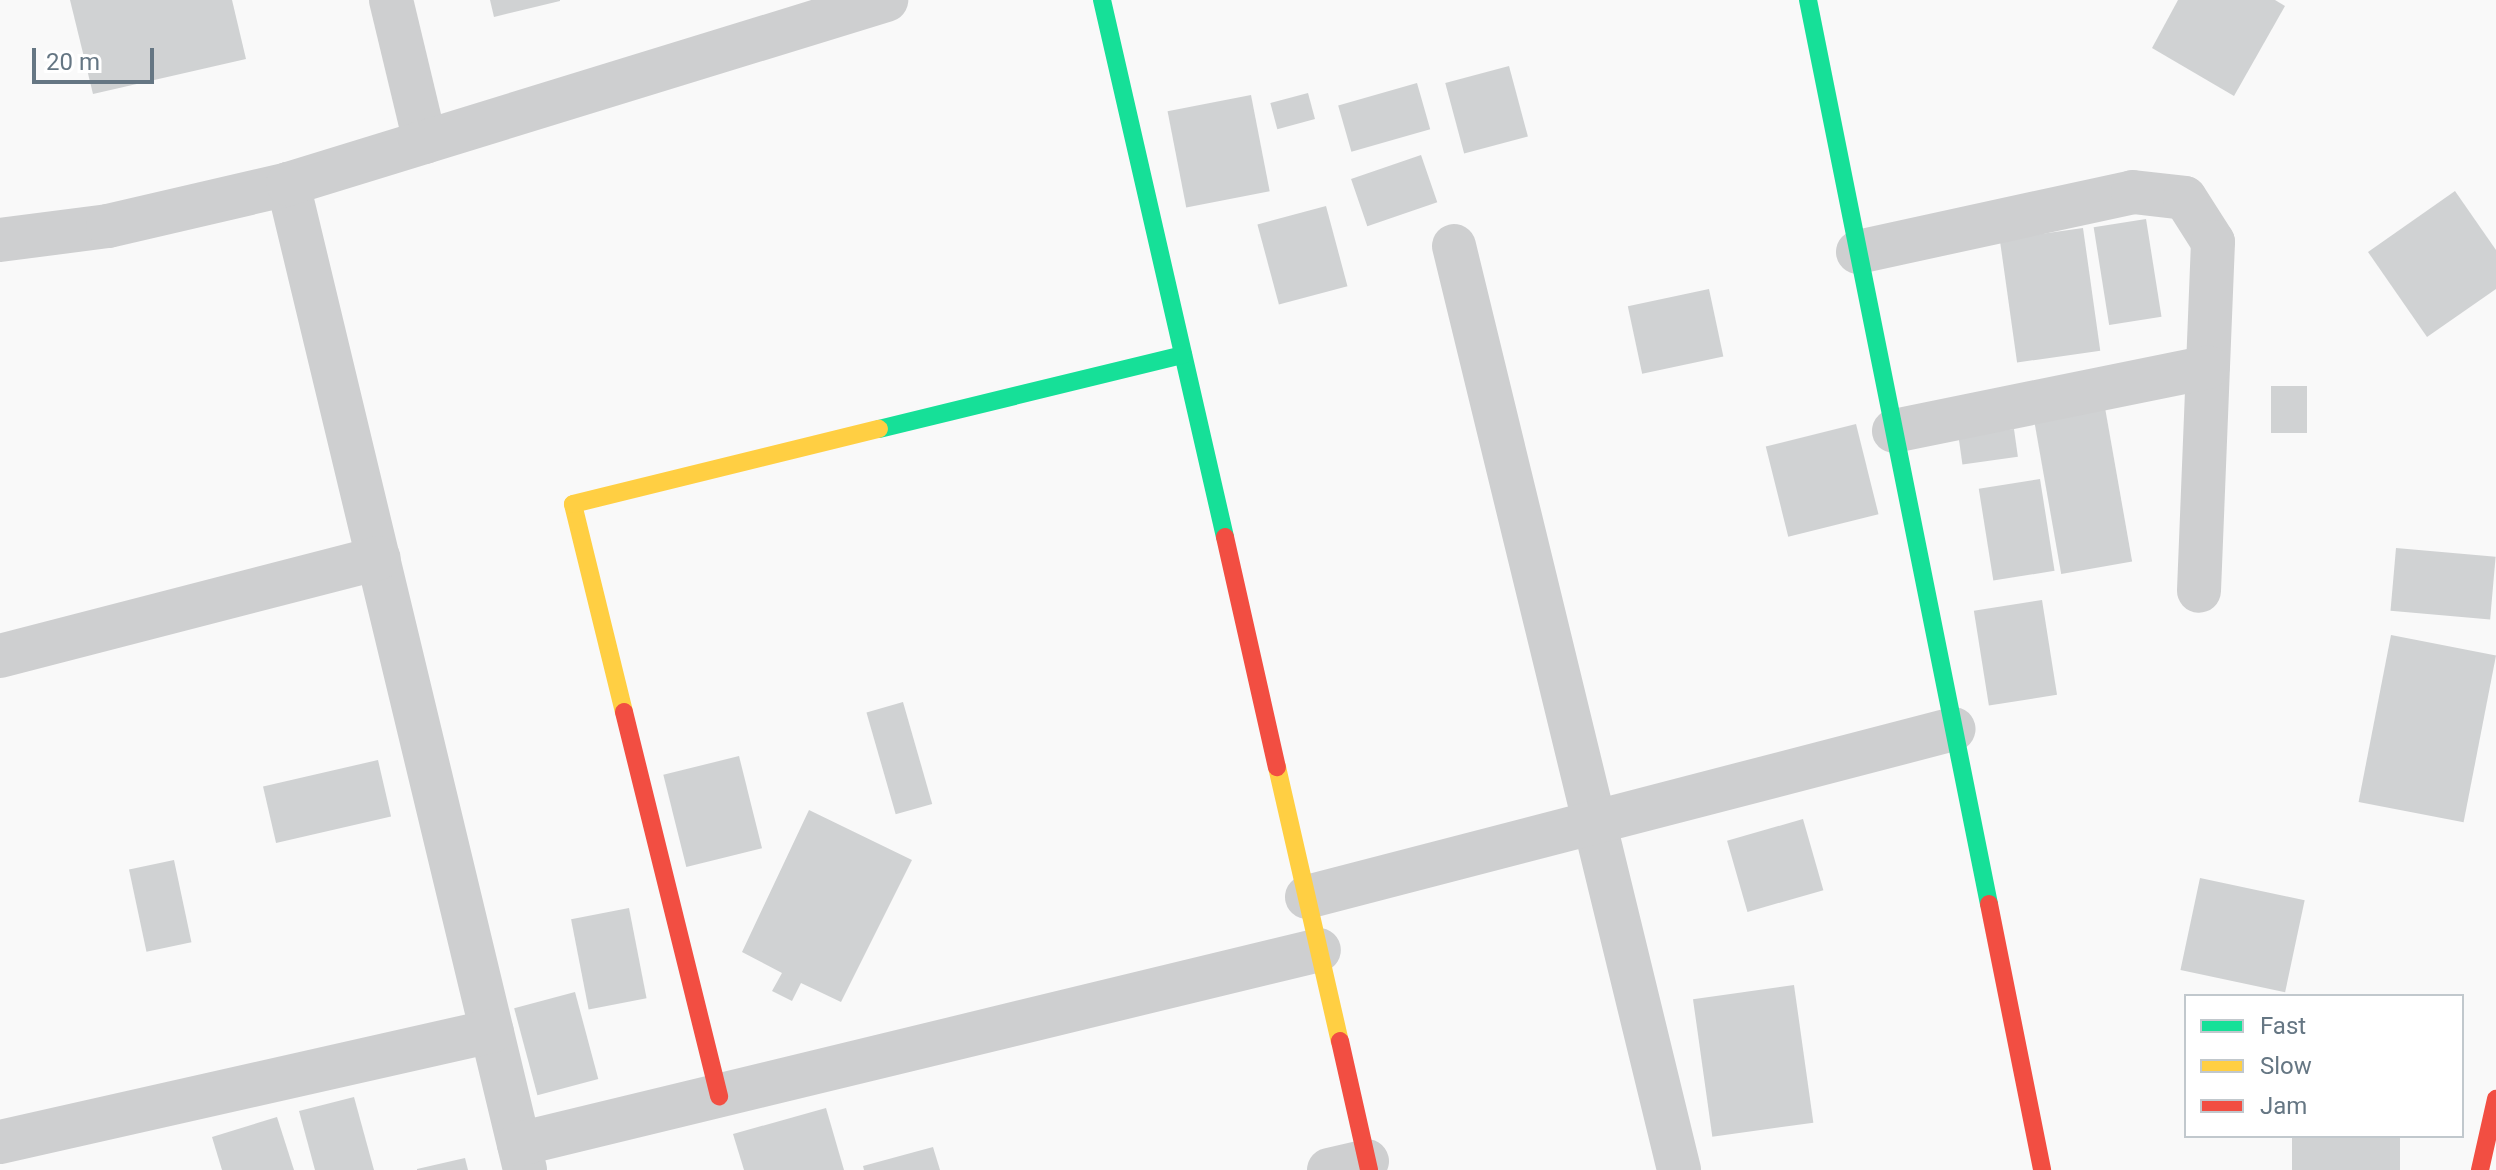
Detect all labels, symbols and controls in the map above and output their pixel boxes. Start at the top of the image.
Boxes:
scale bar [36,32,158,82]
text: 20 m [46,48,100,76]
legend [2184,994,2464,1138]
text: Fast [2260,1012,2306,1040]
text: Slow [2260,1052,2312,1080]
text: Jam [2260,1092,2307,1120]

